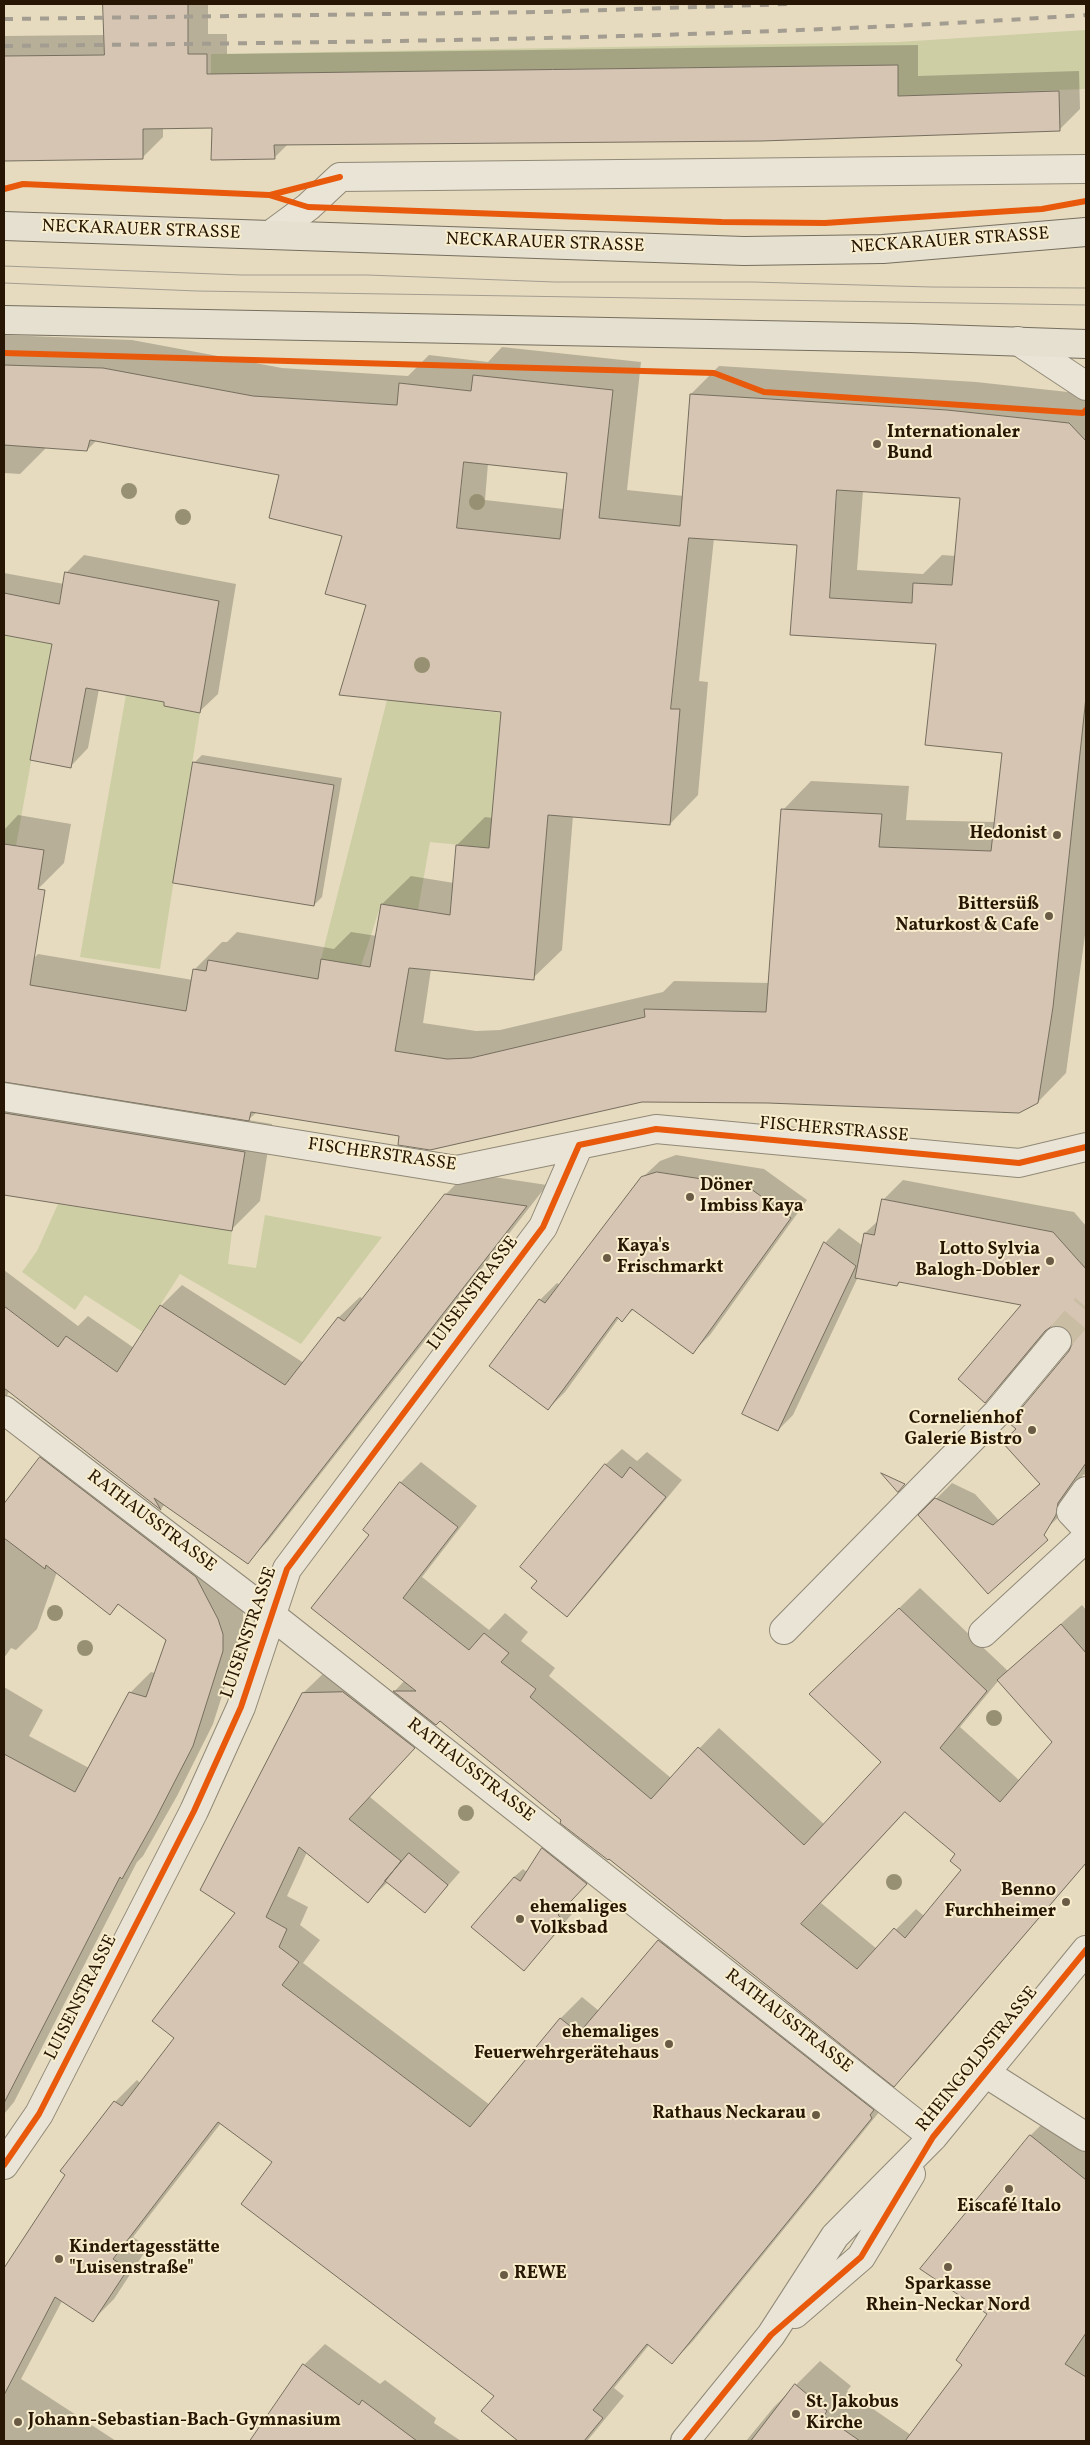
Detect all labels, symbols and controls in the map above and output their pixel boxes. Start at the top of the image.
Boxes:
street label: NECKARAUER STRASSE [41,217,241,245]
street label: NECKARAUER STRASSE [850,224,1050,260]
street label: NECKARAUER STRASSE [445,230,645,258]
place label: Internationaler Bund [887,423,1020,466]
marker: Internationaler Bund [871,438,883,450]
place label: Hedonist [970,824,1047,846]
marker: Hedonist [1051,829,1063,841]
place label: Bittersüß Naturkost & Cafe [895,895,1039,938]
marker: Bittersüß Naturkost & Cafe [1043,910,1055,922]
street label: FISCHERSTRASSE [758,1114,910,1148]
street label: FISCHERSTRASSE [306,1135,458,1177]
place label: Döner Imbiss Kaya [700,1176,804,1218]
marker: Döner Imbiss Kaya [684,1191,696,1203]
street label: LUISENSTRASSE [424,1233,524,1355]
place label: Kaya's Frischmarkt [617,1237,723,1280]
place label: Lotto Sylvia Balogh-Dobler [915,1240,1040,1282]
marker: Kaya's Frischmarkt [601,1252,613,1264]
marker: Lotto Sylvia Balogh-Dobler [1044,1255,1056,1267]
place label: Cornelienhof Galerie Bistro [904,1409,1022,1452]
marker: Cornelienhof Galerie Bistro [1026,1424,1038,1436]
street label: RATHAUSSTRASSE [82,1466,220,1578]
street label: LUISENSTRASSE [217,1564,283,1702]
street label: RATHAUSSTRASSE [402,1714,538,1828]
place label: Benno Furchheimer [945,1881,1056,1924]
marker: Benno Furchheimer [1060,1896,1072,1908]
place label: ehemaliges Volksbad [530,1898,627,1940]
marker: ehemaliges Volksbad [514,1913,526,1925]
street label: LUISENSTRASSE [41,1932,123,2064]
street label: RATHAUSSTRASSE [720,1965,856,2079]
street label: RHEINGOLDSTRASSE [913,1983,1043,2137]
place label: ehemaliges Feuerwehrgerätehaus [474,2023,659,2066]
marker: ehemaliges Feuerwehrgerätehaus [663,2038,675,2050]
place label: Rathaus Neckarau [652,2104,806,2126]
marker: Rathaus Neckarau [810,2109,822,2121]
marker: Eiscafé Italo [1003,2183,1015,2195]
place label: Eiscafé Italo [957,2197,1061,2219]
place label: Kindertagesstätte "Luisenstraße" [69,2238,220,2280]
marker: Kindertagesstätte "Luisenstraße" [53,2253,65,2265]
marker: Sparkasse Rhein-Neckar Nord [942,2261,954,2273]
place label: REWE [514,2264,567,2286]
marker: REWE [498,2269,510,2281]
place label: Sparkasse Rhein-Neckar Nord [866,2275,1030,2318]
place label: St. Jakobus Kirche [806,2393,899,2436]
marker: St. Jakobus Kirche [790,2408,802,2420]
place label: Johann-Sebastian-Bach-Gymnasium [28,2411,341,2433]
marker: Johann-Sebastian-Bach-Gymnasium [12,2416,24,2428]

